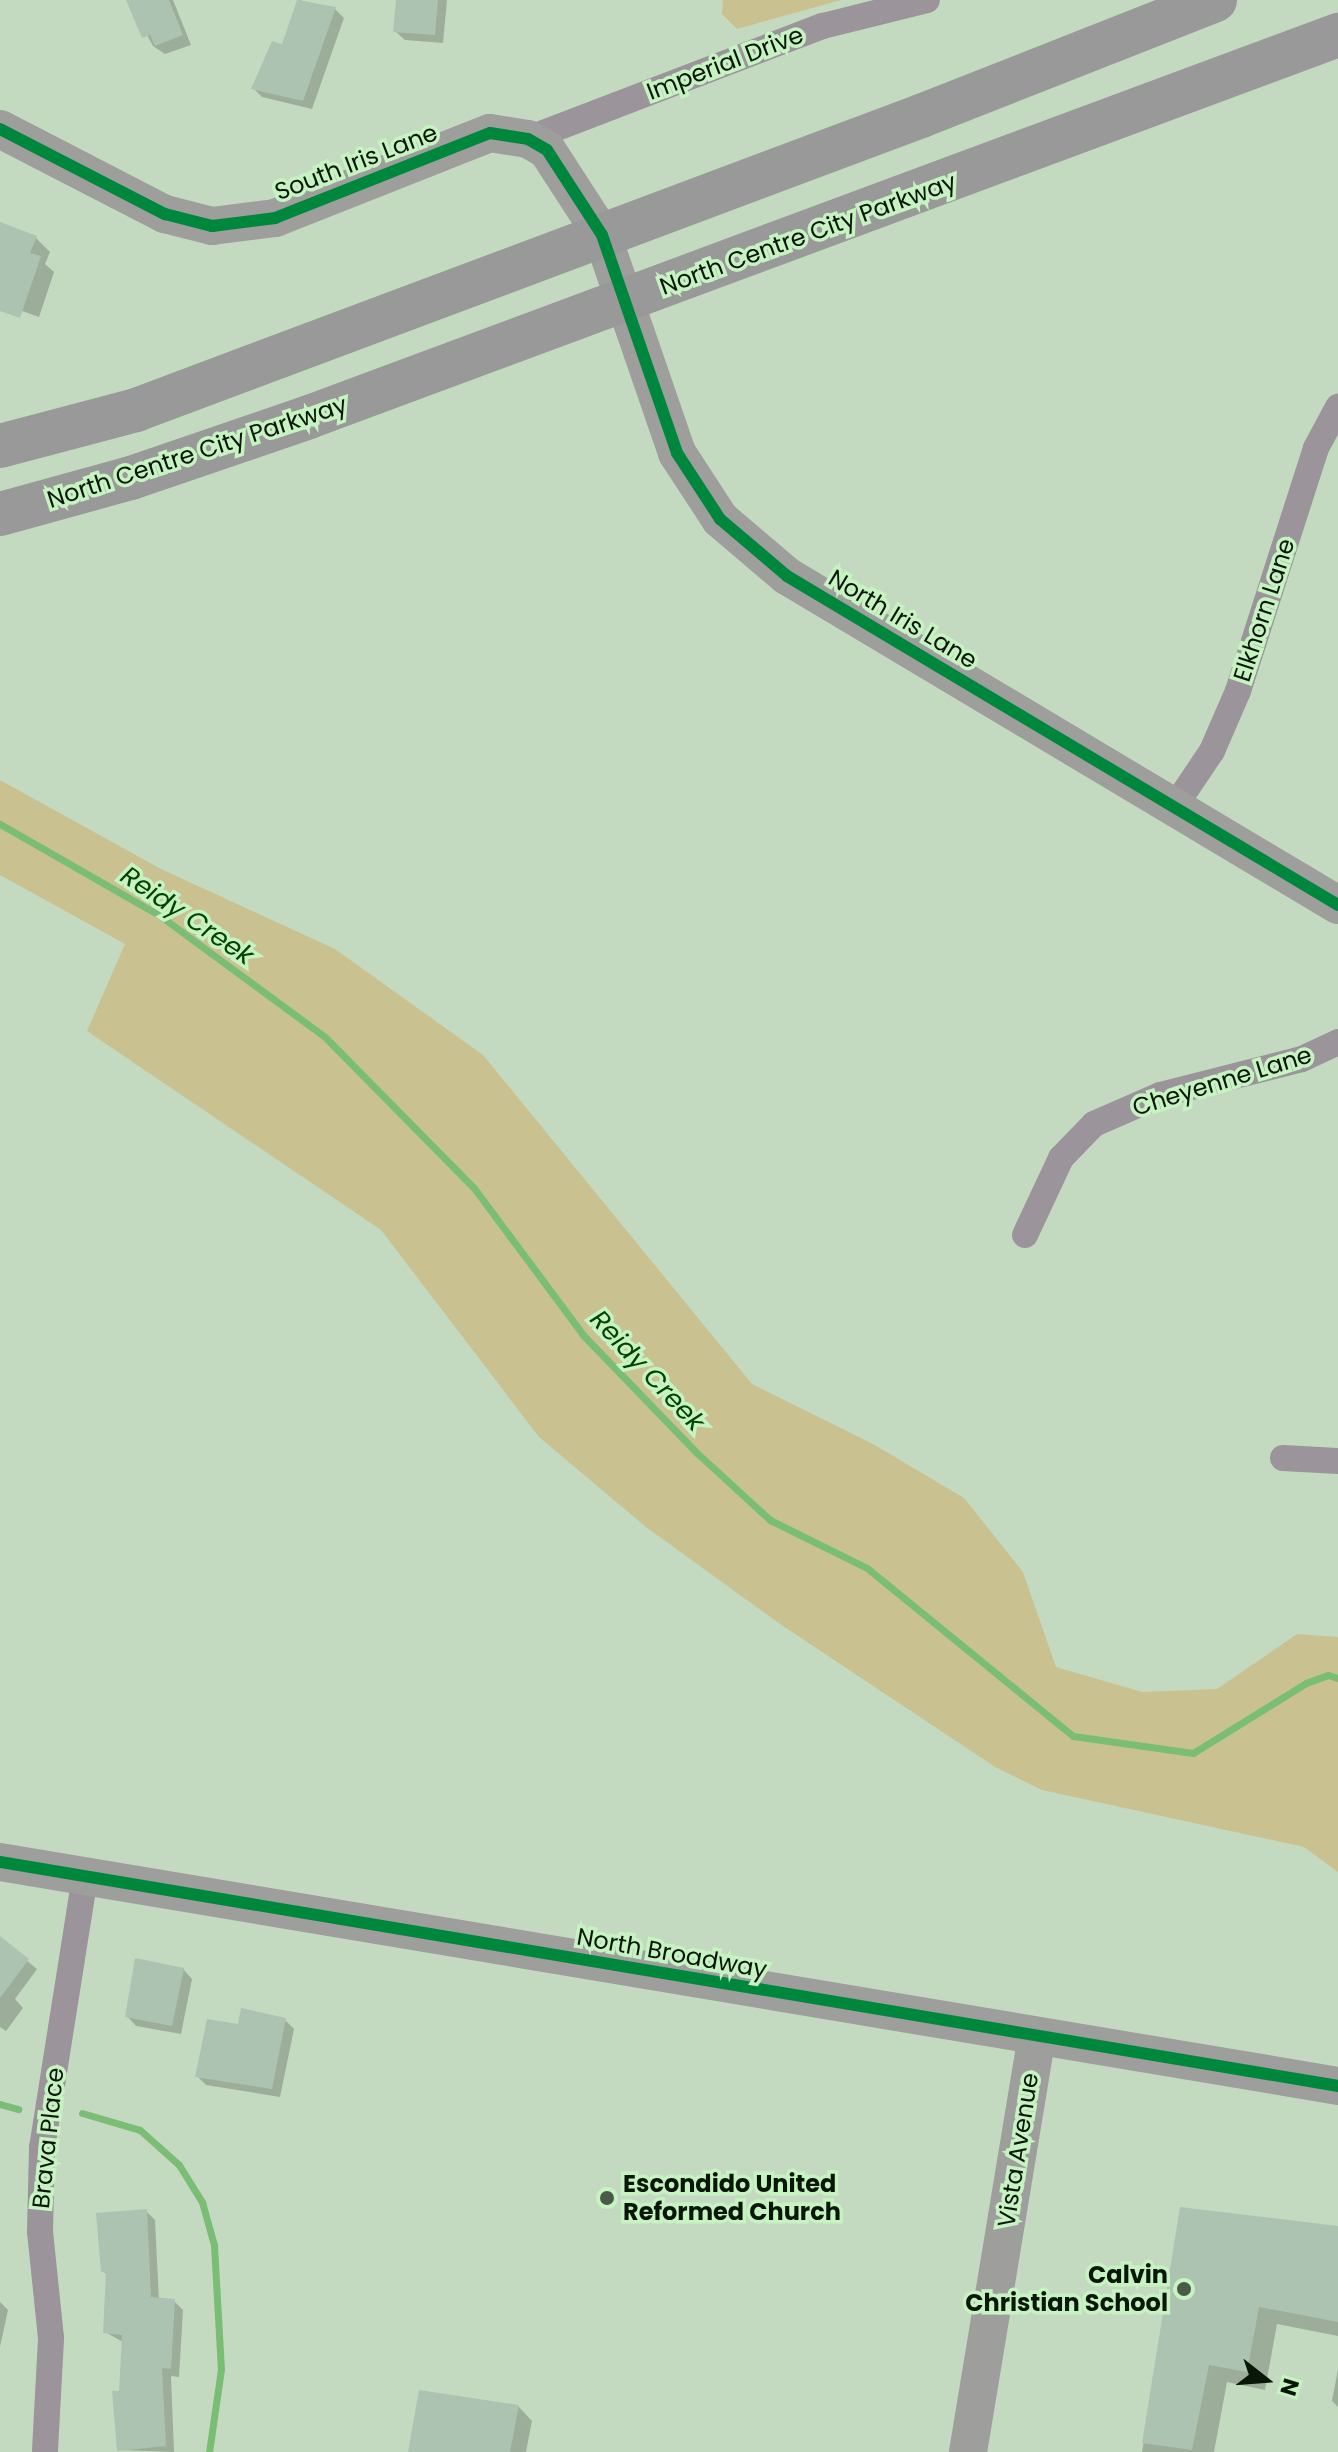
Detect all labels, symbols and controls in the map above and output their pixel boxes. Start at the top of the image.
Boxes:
street label: Imperial Drive [643,20,807,106]
street label: South Iris Lane [271,118,441,206]
street label: North Centre City Parkway [656,167,960,301]
street label: North Centre City Parkway [44,390,350,514]
street label: Elkhorn Lane [1227,535,1301,685]
street label: North Iris Lane [823,563,983,675]
water label: Reidy Creek [115,860,259,972]
street label: Cheyenne Lane [1129,1040,1315,1122]
water label: Reidy Creek [583,1304,711,1438]
street label: North Broadway [575,1922,769,1984]
street label: Brava Place [26,2066,70,2210]
street label: Vista Avenue [992,2071,1044,2229]
place label: Escondido United Reformed Church [623,2170,841,2226]
marker: Escondido United Reformed Church [598,2189,616,2207]
place label: Calvin Christian School [965,2261,1168,2317]
marker: Calvin Christian School [1175,2280,1193,2298]
north arrow [1226,2340,1306,2420]
text: N [1272,2375,1307,2400]

